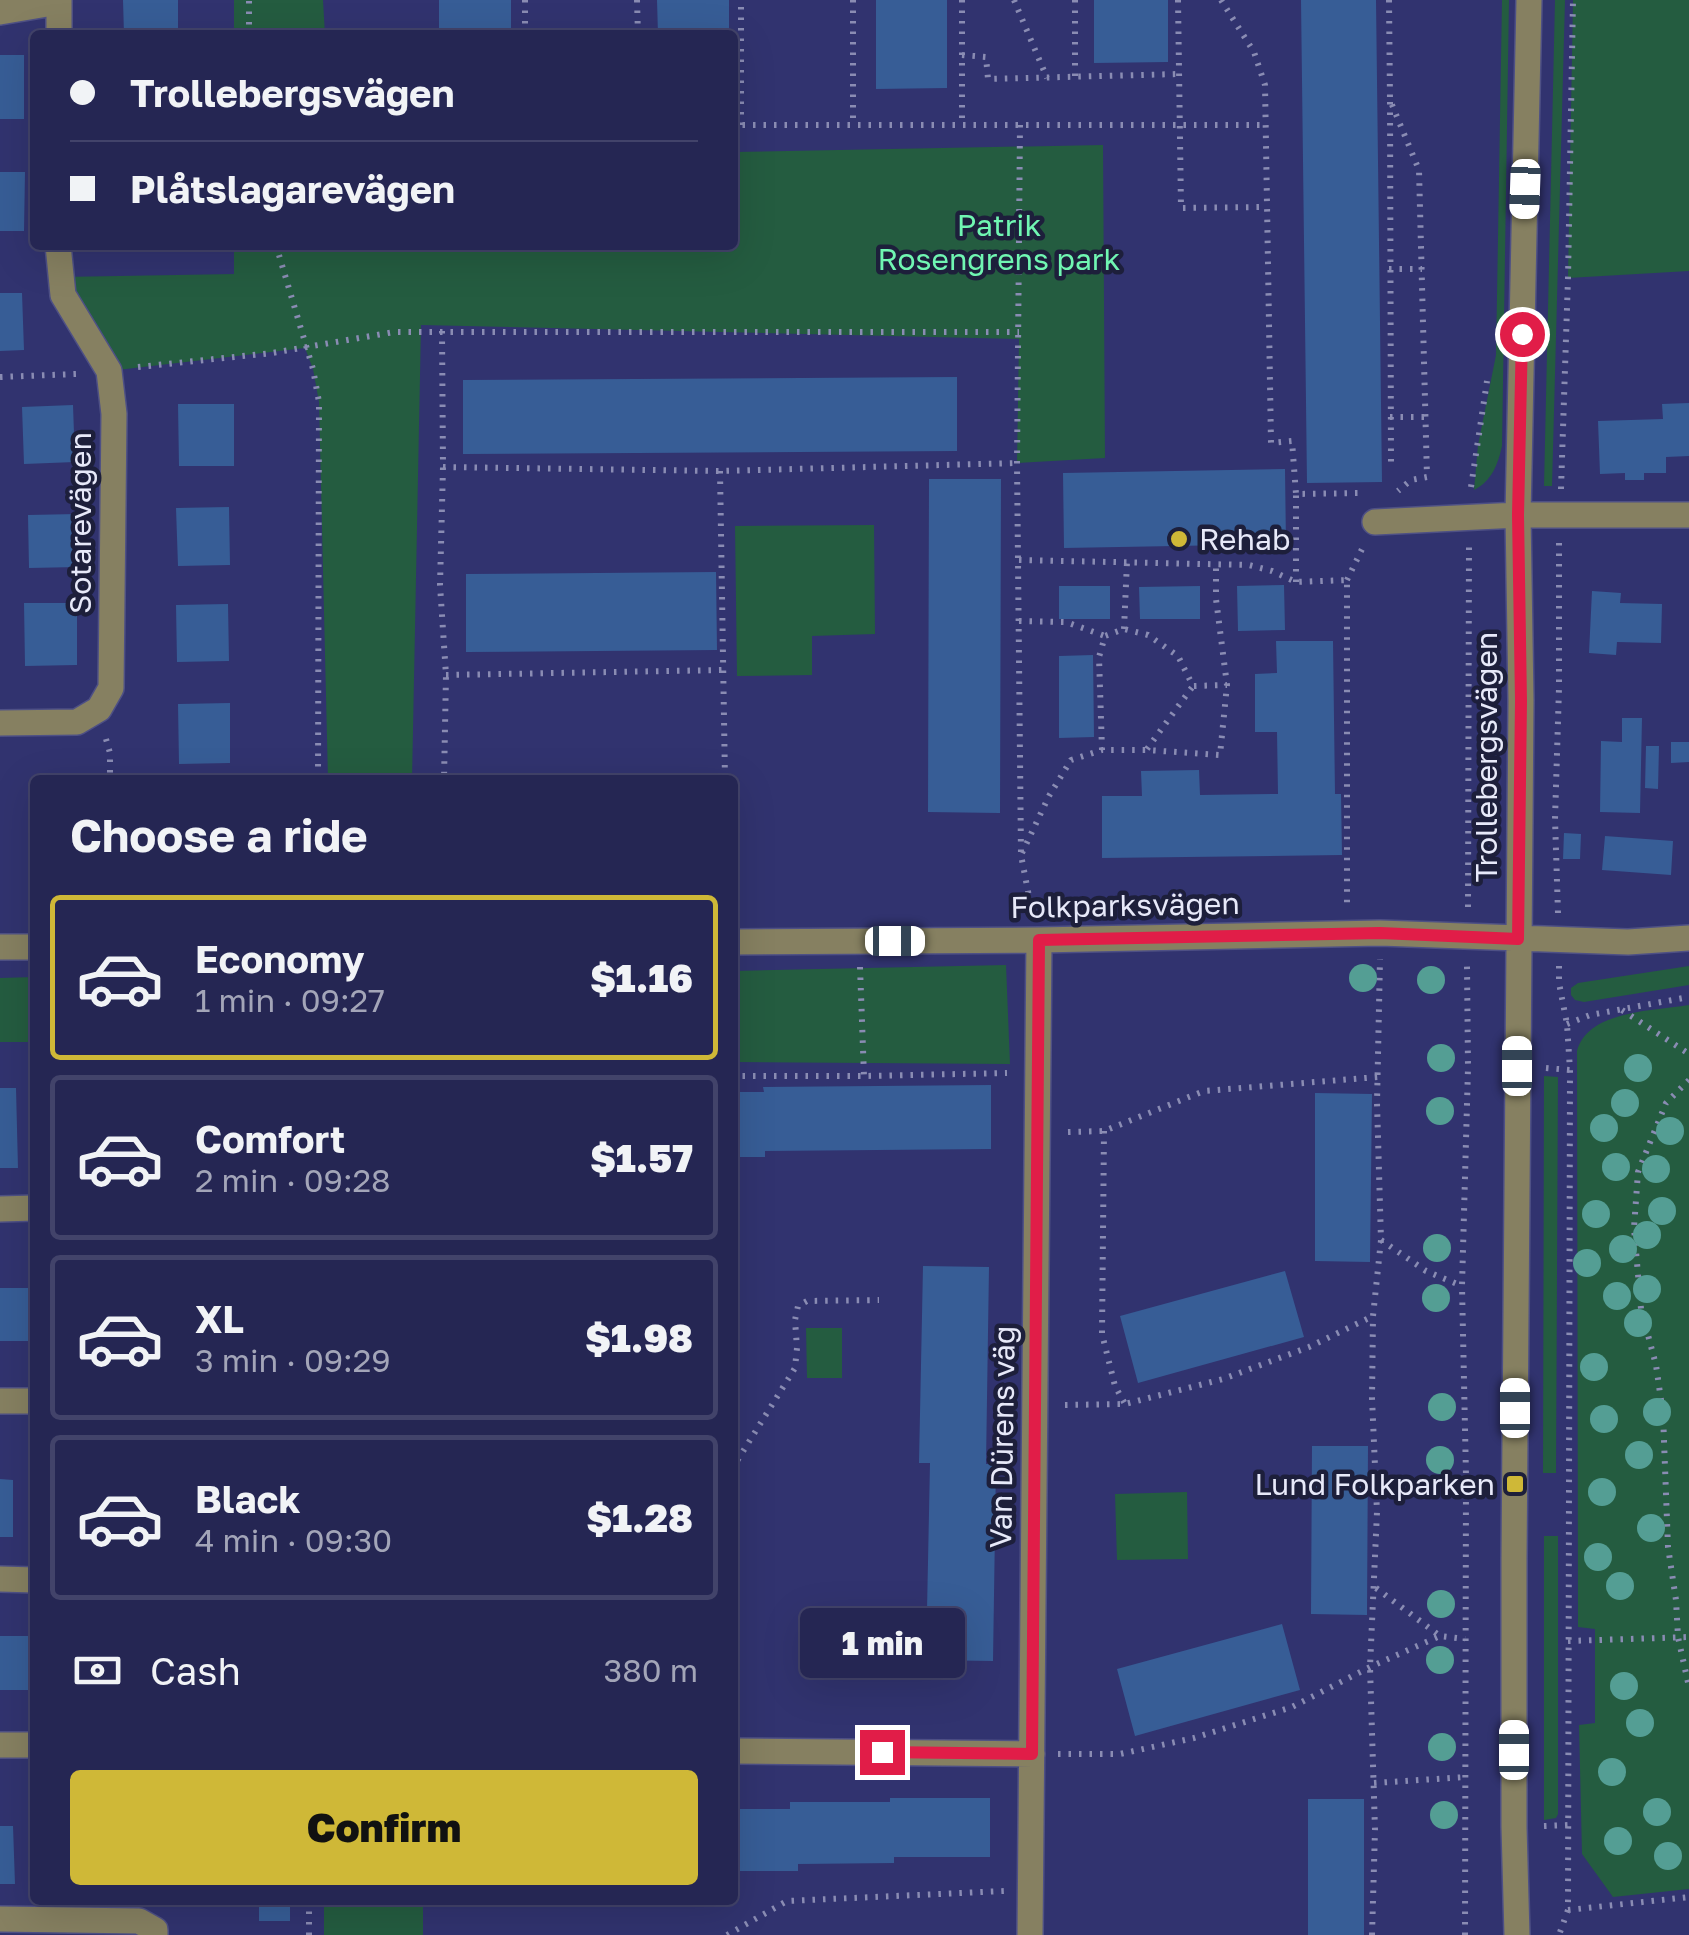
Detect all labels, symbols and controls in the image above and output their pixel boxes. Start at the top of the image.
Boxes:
text: Trollebergsvägen [130,70,455,115]
car [1509,158,1541,220]
text: Plåtslagarevägen [130,166,455,211]
park label: Patrik Rosengrens park [878,207,1121,277]
route start [1500,312,1545,357]
street label: Sotarevägen [62,432,98,614]
place label: Rehab [1199,521,1290,557]
marker: Rehab [1168,528,1190,550]
street label: Trollebergsvägen [1468,632,1504,882]
text: Choose a ride [70,808,368,862]
street label: Folkparksvägen [1010,885,1240,925]
car [865,926,925,956]
icon: car [75,933,165,1023]
text: Economy [195,936,364,981]
text: $1.16 [590,955,693,1000]
text: 1 min · 09:27 [195,981,385,1019]
car [1502,1036,1532,1096]
icon: car [75,1113,165,1203]
text: Comfort [195,1116,345,1161]
text: $1.57 [590,1135,693,1180]
text: 2 min · 09:28 [195,1161,391,1199]
icon: car [75,1293,165,1383]
text: XL [195,1296,244,1341]
text: $1.98 [585,1315,693,1360]
street label: Van Dürens väg [982,1325,1022,1549]
text: 3 min · 09:29 [195,1341,391,1379]
car [1500,1378,1530,1438]
place label: Lund Folkparken [1255,1466,1495,1502]
icon: car [75,1473,165,1563]
marker: Lund Folkparken [1504,1473,1526,1495]
text: Black [195,1476,300,1521]
text: $1.28 [586,1495,693,1540]
text: 4 min · 09:30 [195,1521,392,1559]
callout: 1 min [800,1607,964,1677]
text: 1 min [842,1624,923,1662]
icon: cash [70,1643,125,1698]
text: Cash [150,1648,241,1693]
text: 380 m [604,1651,698,1689]
car [1499,1720,1529,1780]
route end [860,1730,905,1775]
button: Confirm [70,1770,698,1885]

